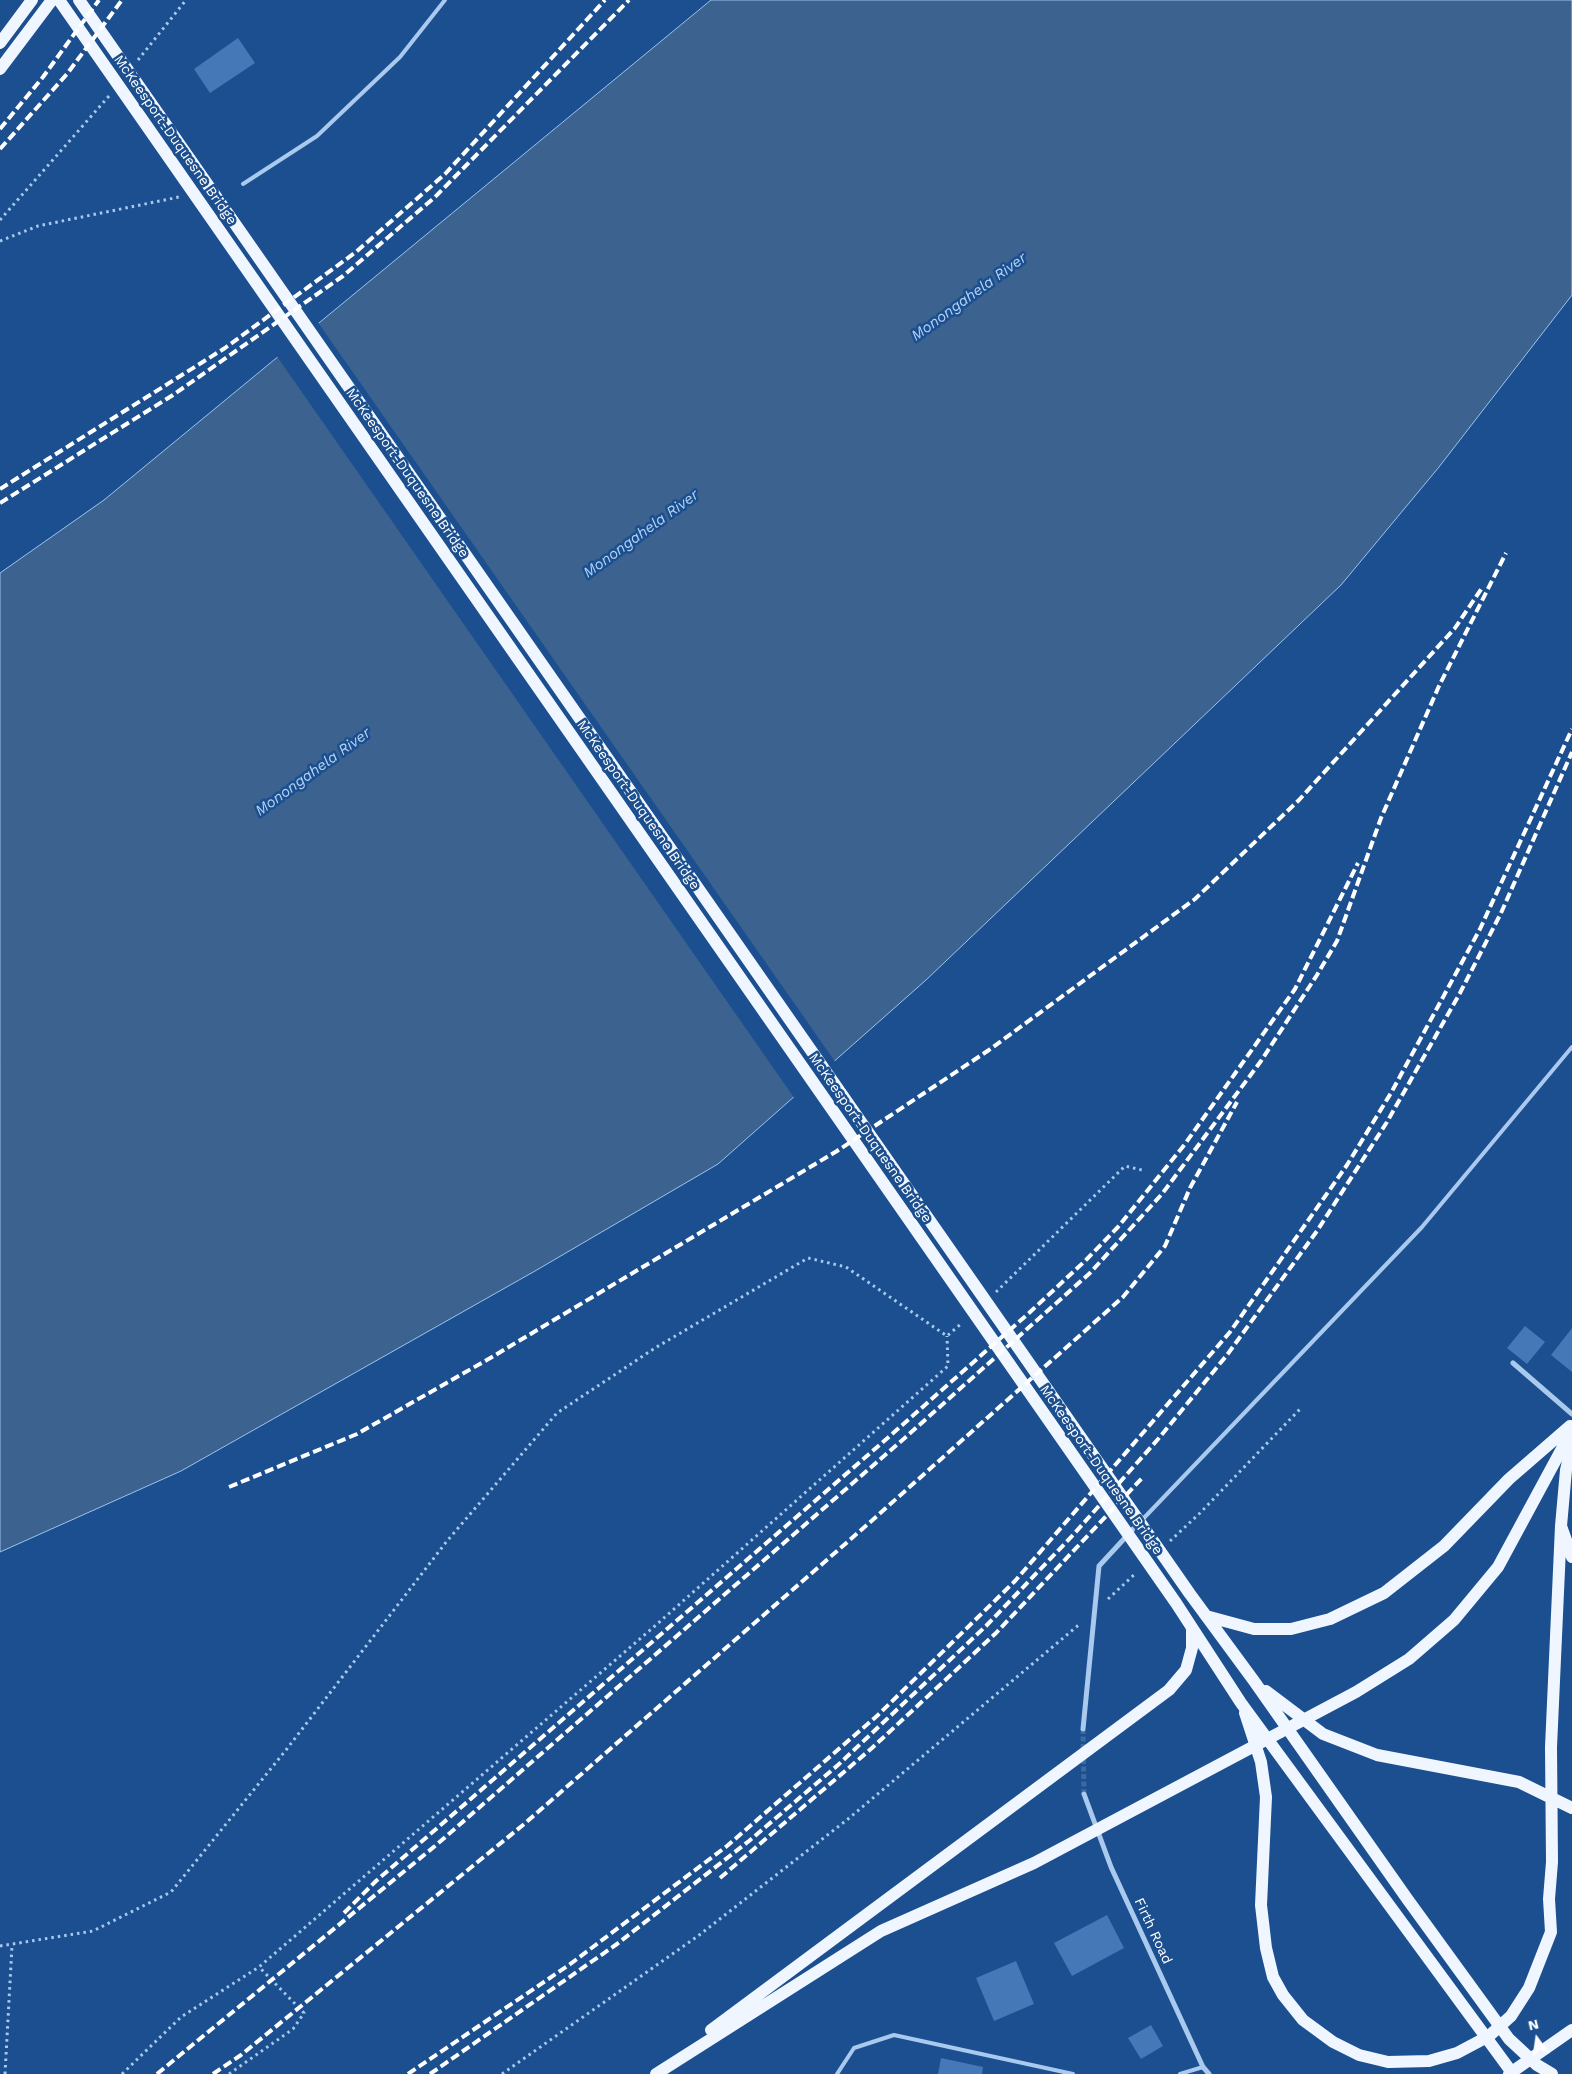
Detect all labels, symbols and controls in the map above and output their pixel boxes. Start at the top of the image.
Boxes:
street label: McKeesport-Duquesne Bridge [110,52,240,228]
water label: Monongahela River [908,249,1030,345]
street label: McKeesport-Duquesne Bridge [342,385,472,561]
water label: Monongahela River [580,486,702,582]
street label: McKeesport-Duquesne Bridge [573,717,703,893]
water label: Monongahela River [252,724,374,820]
street label: McKeesport-Duquesne Bridge [805,1050,935,1226]
street label: McKeesport-Duquesne Bridge [1036,1382,1166,1558]
street label: Firth Road [1130,1895,1176,1967]
north arrow [1512,2014,1562,2064]
text: N [1526,2015,1540,2033]

